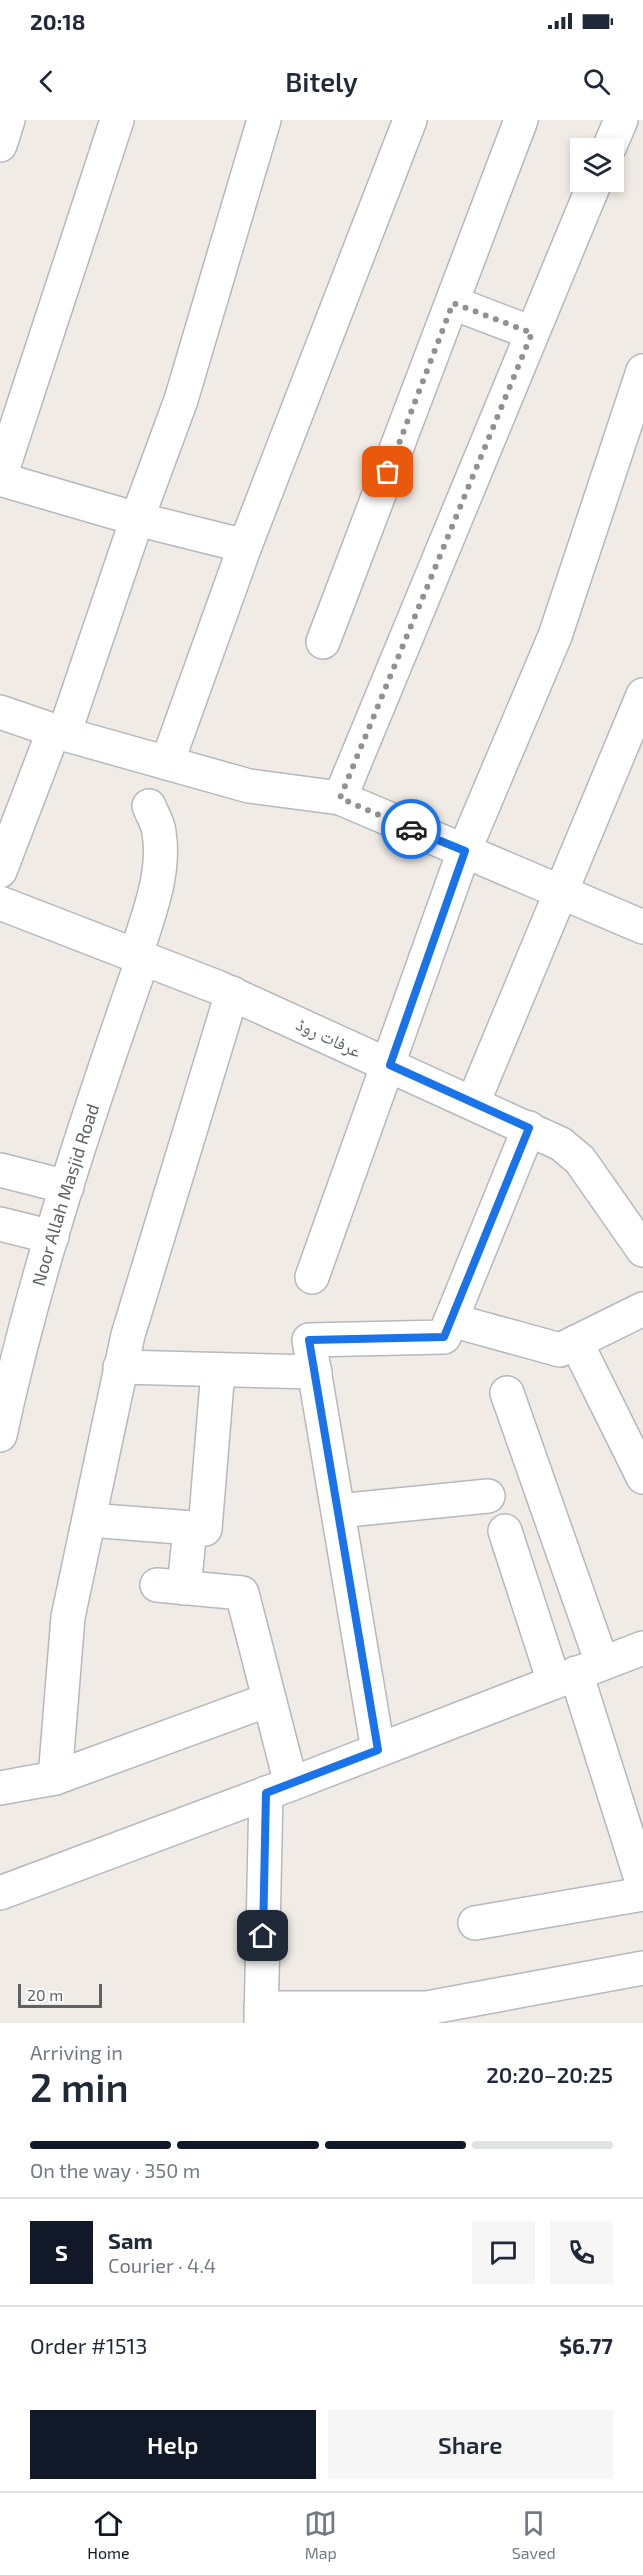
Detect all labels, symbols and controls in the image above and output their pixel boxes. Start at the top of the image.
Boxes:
text: 20:18 [30,8,86,34]
icon: back [30,65,63,98]
text: Bitely [285,65,358,97]
icon: search [580,65,613,98]
map controls [570,138,624,192]
button: layers [570,138,624,192]
pin [362,446,413,497]
icon: bag [371,455,404,488]
courier [381,799,441,859]
icon: car [395,813,428,846]
street label: عرفات روڈ [293,1012,365,1062]
street label: Noor Allah Masjid Road [27,1101,103,1288]
pin [237,1910,288,1961]
icon: home [246,1919,279,1952]
scale bar [18,1981,102,2008]
text: 20 m [27,1985,63,2004]
text: Arriving in [30,2040,123,2064]
text: 20:20–20:25 [486,2061,613,2087]
text: 2 min [30,2063,129,2110]
text: On the way · 350 m [30,2158,200,2182]
button: chat [472,2221,535,2284]
button: phone [550,2221,613,2284]
text: Sam [108,2227,153,2253]
text: S [55,2239,68,2265]
text: Courier · 4.4 [108,2253,216,2277]
text: Order #1513 [30,2332,148,2358]
text: $6.77 [559,2332,613,2358]
button: Help [30,2410,316,2479]
button: Share [328,2410,613,2479]
tab: Home [87,2507,130,2562]
tab: Map [304,2507,337,2562]
tab: Saved [512,2507,556,2562]

